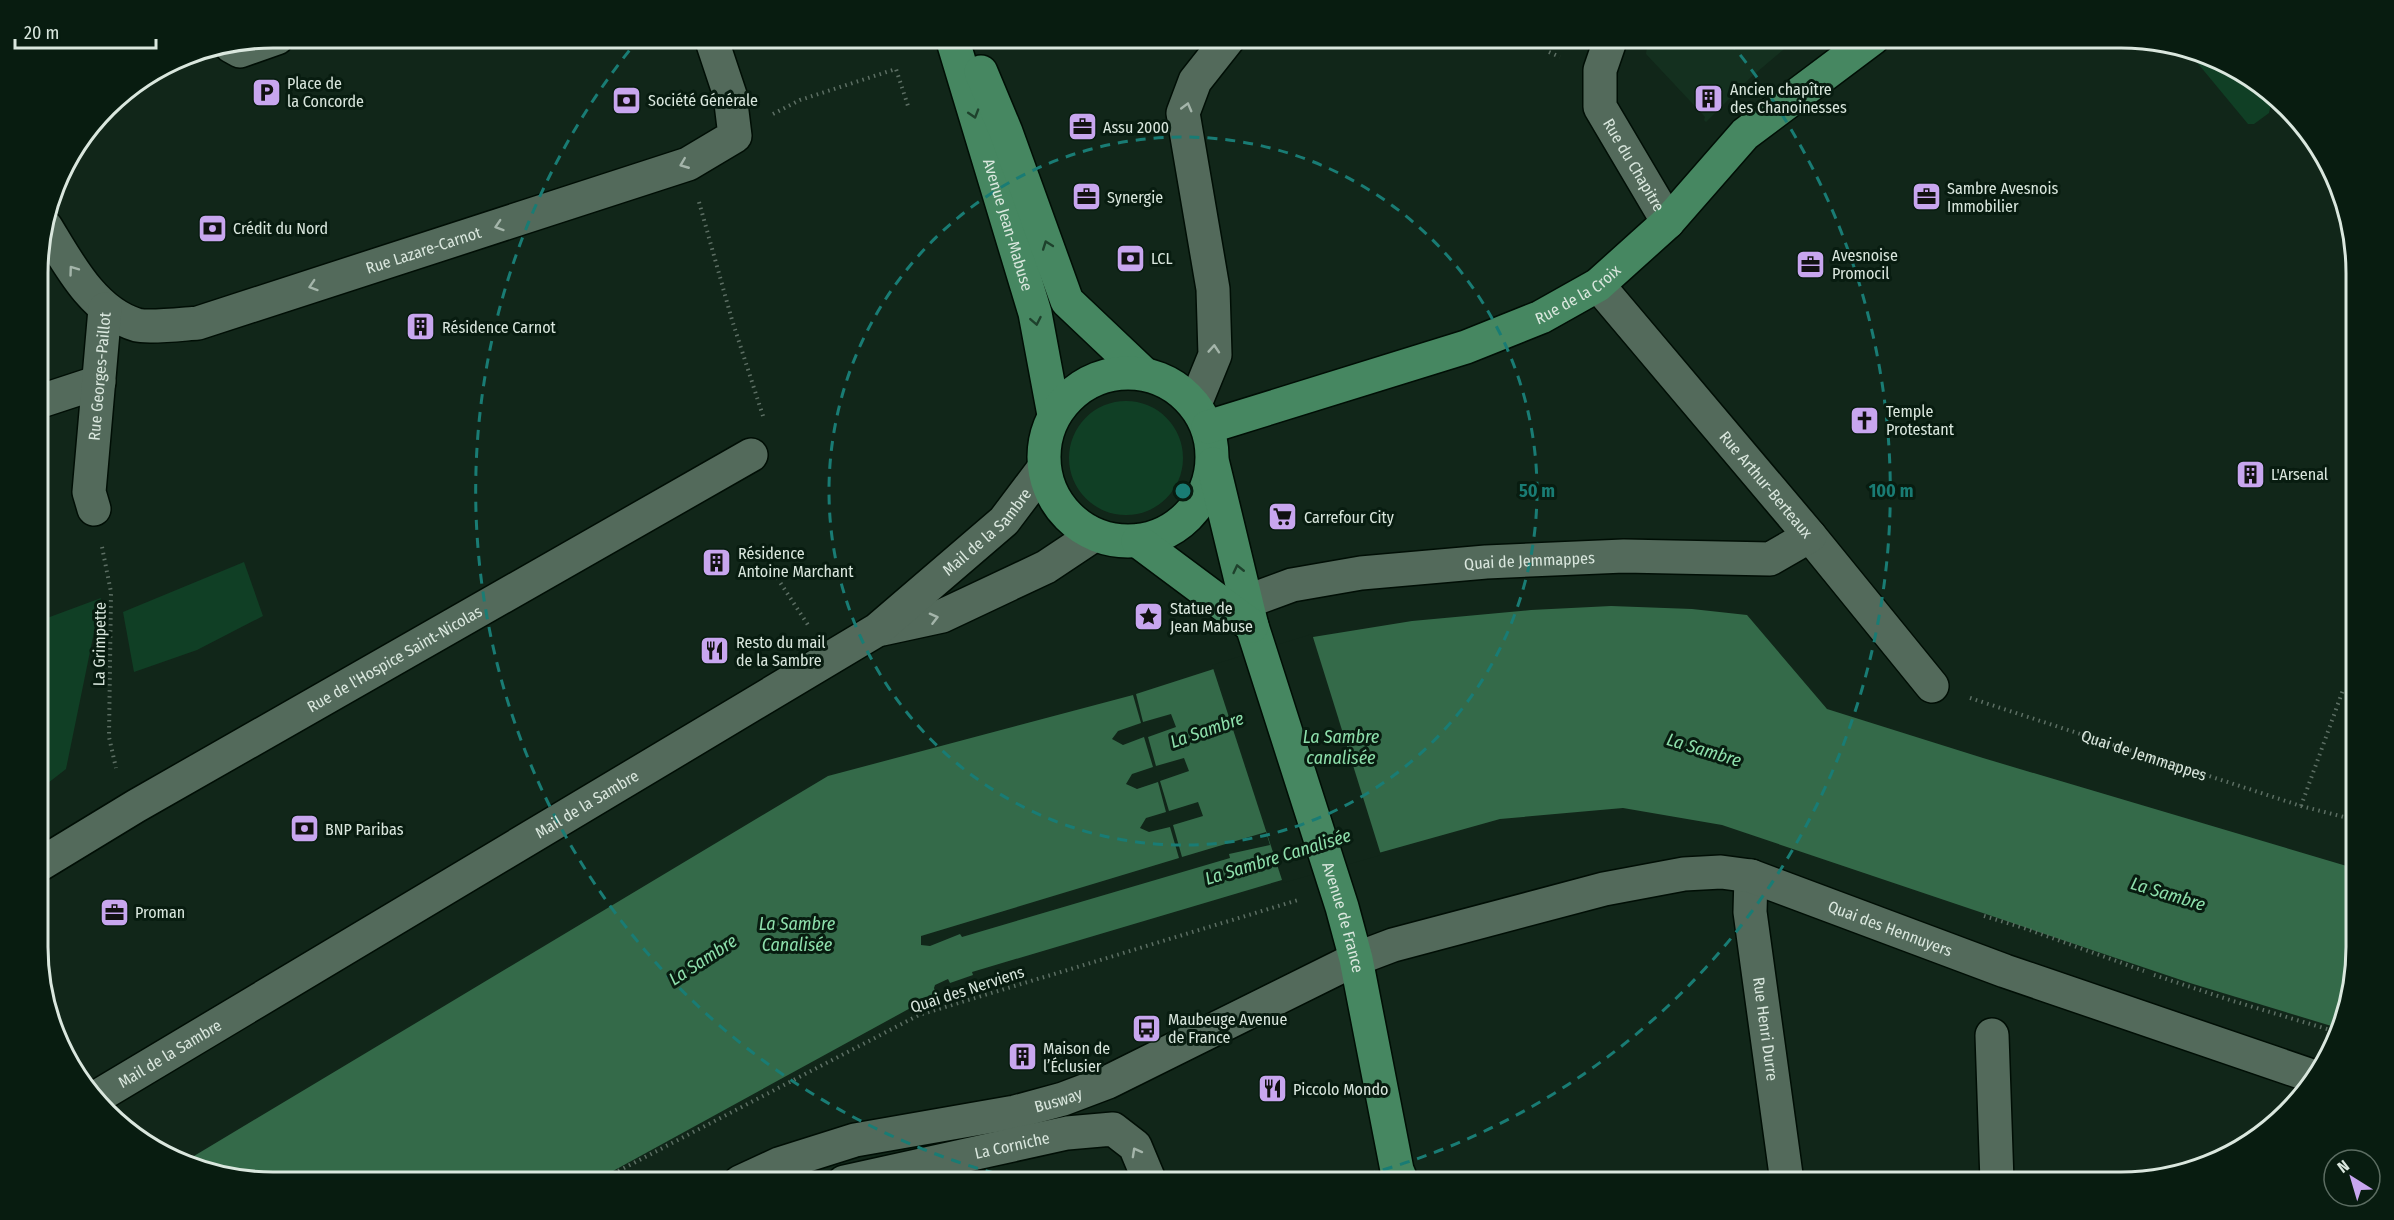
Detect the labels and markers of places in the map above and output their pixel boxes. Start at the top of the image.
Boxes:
place label: Place de la Concorde [287,74,364,111]
parking icon: Place de la Concorde [250,76,282,108]
place label: Ancien chapître des Chanoinesses [1730,80,1847,117]
building icon: Ancien chapître des Chanoinesses [1693,82,1725,114]
bank icon: Société Générale [611,84,643,116]
place label: Société Générale [648,91,758,110]
office icon: Assu 2000 [1066,111,1098,143]
place label: Assu 2000 [1103,118,1169,137]
place label: Sambre Avesnois Immobilier [1947,179,2058,216]
office icon: Synergie [1070,181,1102,213]
office icon: Sambre Avesnois Immobilier [1910,181,1942,213]
place label: Synergie [1107,188,1163,207]
bank icon: Crédit du Nord [196,212,228,244]
place label: Crédit du Nord [233,219,328,238]
bank icon: LCL [1114,242,1146,274]
place label: Avesnoise Promocil [1832,246,1898,283]
office icon: Avesnoise Promocil [1795,248,1827,280]
place label: LCL [1151,249,1173,268]
building icon: Résidence Carnot [405,311,437,343]
place label: Résidence Carnot [442,318,557,337]
place label: Temple Protestant [1886,402,1955,439]
church icon: Temple Protestant [1849,404,1881,436]
building icon: L'Arsenal [2234,458,2266,490]
place label: L'Arsenal [2271,465,2328,484]
centre of rings [1173,481,1193,501]
supermarket icon: Carrefour City [1267,501,1299,533]
place label: Carrefour City [1304,508,1395,527]
place label: Résidence Antoine Marchant [738,544,854,581]
building icon: Résidence Antoine Marchant [701,546,733,578]
place label: Statue de Jean Mabuse [1170,599,1253,636]
place icon: Statue de Jean Mabuse [1133,601,1165,633]
place label: Resto du mail de la Sambre [736,633,826,670]
restaurant icon: Resto du mail de la Sambre [699,635,731,667]
bank icon: BNP Paribas [288,813,320,845]
place label: BNP Paribas [325,820,404,839]
office icon: Proman [98,896,130,928]
place label: Proman [135,903,185,922]
place label: Maubeuge Avenue de France [1168,1010,1287,1047]
bus stop icon: Maubeuge Avenue de France [1131,1012,1163,1044]
place label: Maison de l’Éclusier [1043,1039,1110,1076]
building icon: Maison de l’Éclusier [1006,1041,1038,1073]
restaurant icon: Piccolo Mondo [1256,1073,1288,1105]
place label: Piccolo Mondo [1293,1080,1388,1099]

